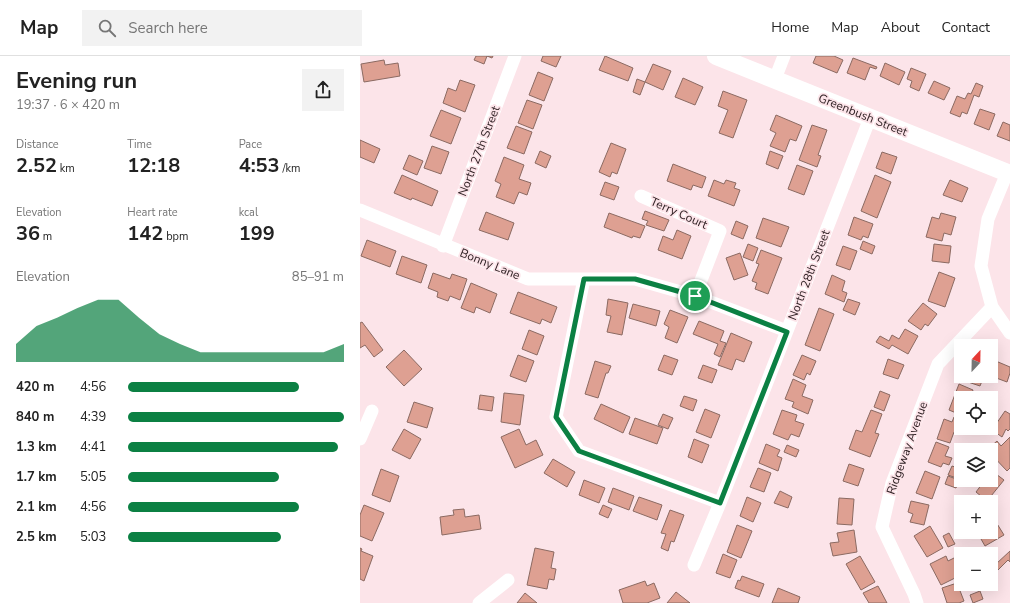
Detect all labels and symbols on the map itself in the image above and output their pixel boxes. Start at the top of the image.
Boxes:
street label: Greenbush Street [816,90,911,140]
street label: North 27th Street [454,103,504,198]
street label: Terry Court [648,193,711,233]
street label: North 28th Street [784,227,834,322]
street label: Bonny Lane [457,245,523,283]
pin [678,279,712,313]
north arrow [954,339,998,383]
street label: Ridgeway Avenue [883,399,931,497]

